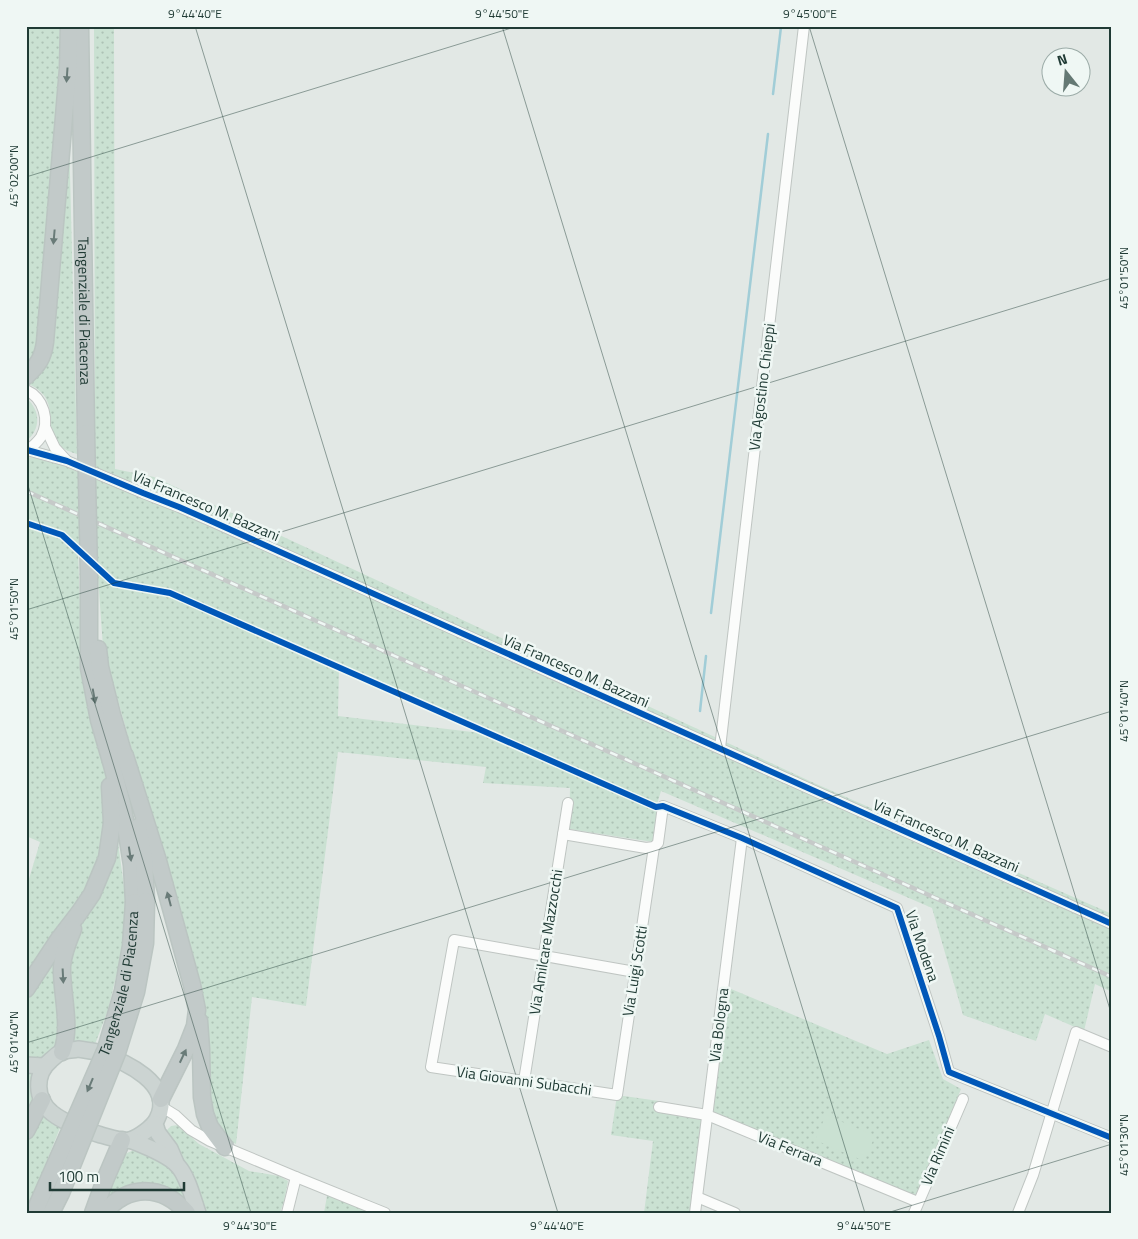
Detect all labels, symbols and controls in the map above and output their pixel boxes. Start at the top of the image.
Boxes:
text: 9°44'40"E [168,4,222,23]
text: 9°44'50"E [475,4,529,23]
text: 9°45'00"E [783,4,837,23]
north arrow [1040,48,1090,98]
text: N [1054,48,1070,71]
one-way arrow [63,67,71,83]
text: 45°02'00"N [4,145,23,207]
one-way arrow [49,229,57,245]
street label: Tangenziale di Piacenza [72,237,97,386]
text: 45°01'50"N [1114,247,1133,309]
street label: Via Agostino Chieppi [742,322,781,452]
street label: Via Francesco M. Bazzani [129,464,284,547]
text: 45°01'50"N [4,578,23,640]
street label: Via Francesco M. Bazzani [499,628,653,713]
text: 45°01'40"N [1114,680,1133,742]
one-way arrow [91,688,99,704]
street label: Via Francesco M. Bazzani [869,793,1023,878]
one-way arrow [127,846,135,862]
street label: Via Amilcare Mazzocchi [523,868,568,1016]
one-way arrow [164,892,172,907]
street label: Via Modena [899,907,946,985]
street label: Tangenziale di Piacenza [92,910,144,1060]
street label: Via Luigi Scotti [616,924,653,1018]
one-way arrow [59,969,67,985]
street label: Via Bologna [703,986,735,1063]
text: 45°01'40"N [4,1011,23,1073]
one-way arrow [179,1049,187,1063]
street label: Via Giovanni Subacchi [455,1060,593,1101]
one-way arrow [86,1077,94,1092]
text: 45°01'30"N [1114,1114,1133,1176]
street label: Via Rimini [915,1123,960,1189]
street label: Via Ferrara [754,1125,827,1172]
scale bar [50,1159,184,1191]
text: 100 m [58,1165,99,1188]
text: 9°44'30"E [223,1216,277,1235]
text: 9°44'40"E [530,1216,584,1235]
text: 9°44'50"E [837,1216,891,1235]

